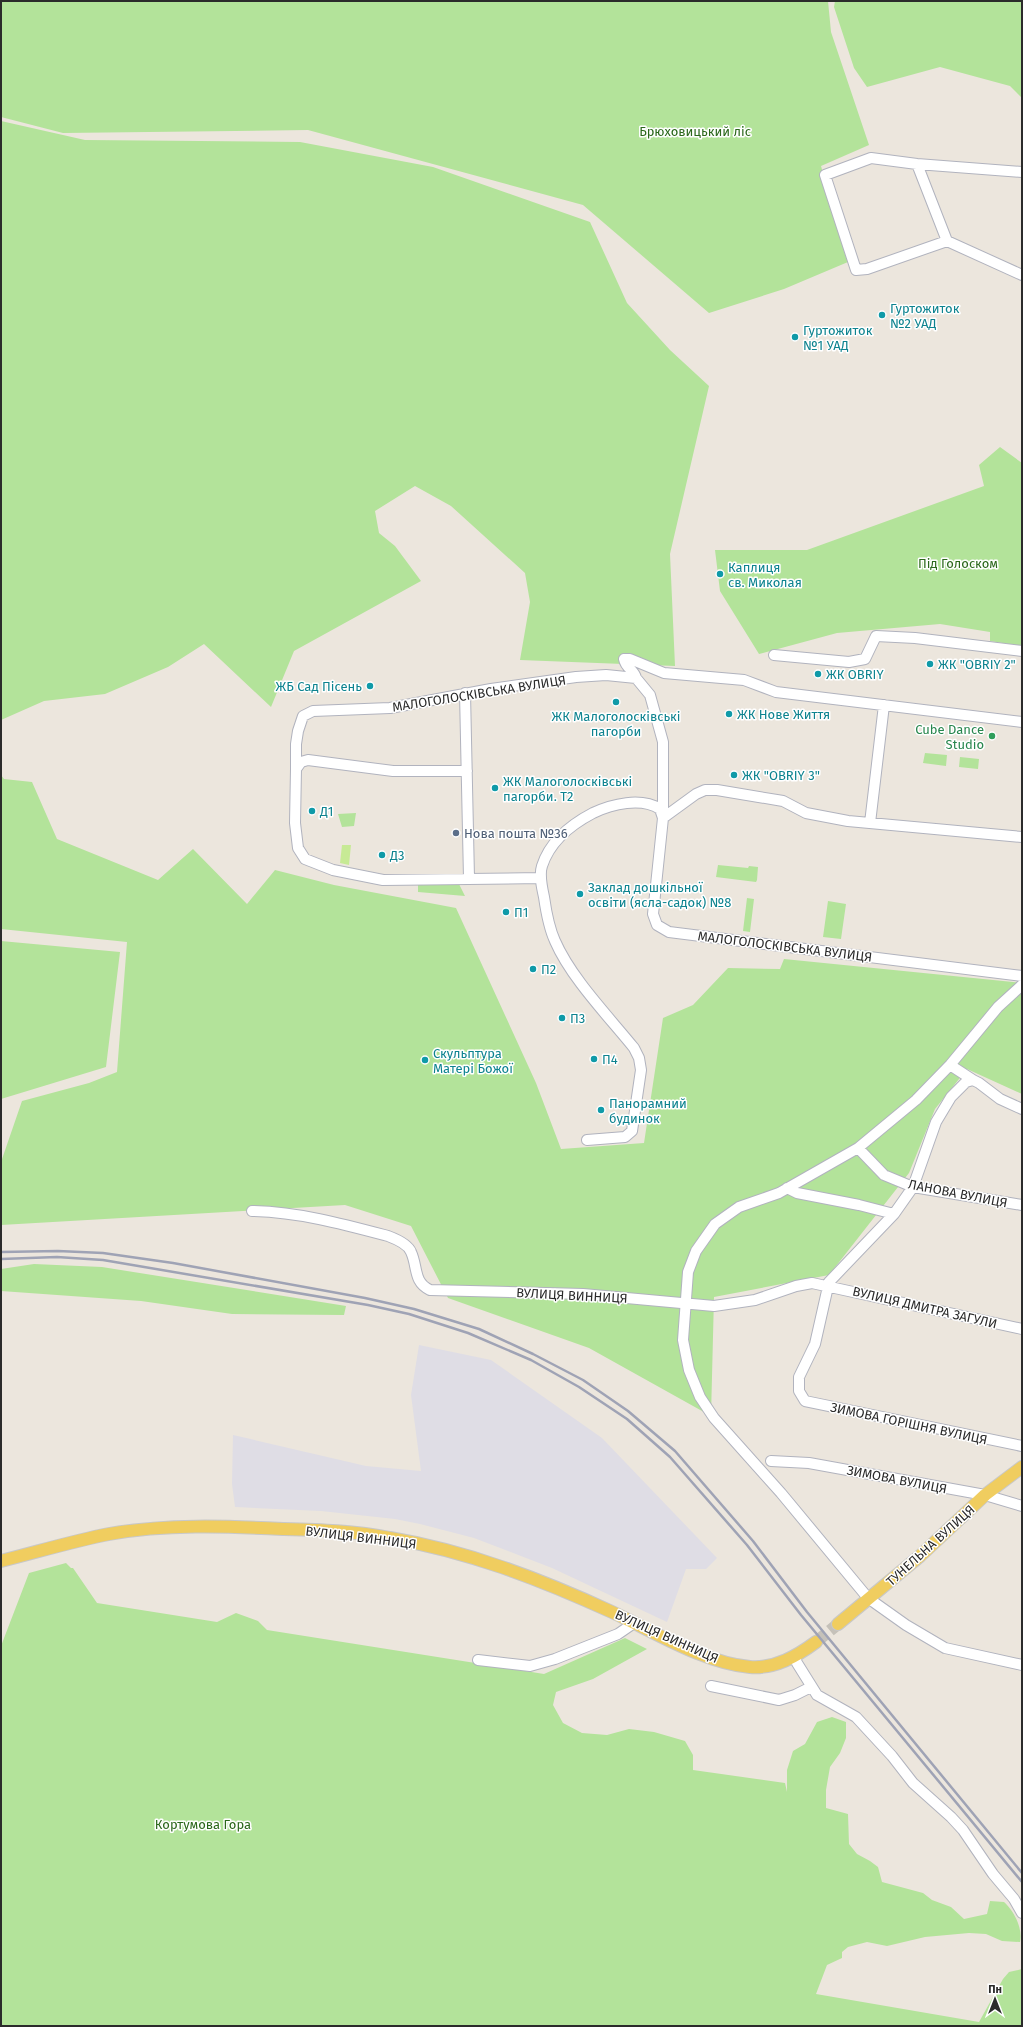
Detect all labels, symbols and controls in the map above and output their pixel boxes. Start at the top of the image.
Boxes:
park label: Брюховицький ліс [639,124,751,139]
place label: Гуртожиток №2 УАД [890,301,960,331]
marker: Гуртожиток №2 УАД [877,310,887,320]
place label: Гуртожиток №1 УАД [803,323,873,353]
marker: Гуртожиток №1 УАД [790,332,800,342]
park label: Під Голоском [918,556,998,571]
place label: Каплиця св. Миколая [728,560,802,590]
marker: Каплиця св. Миколая [715,569,725,579]
place label: ЖК "OBRIY 2" [938,657,1016,672]
marker: ЖК "OBRIY 2" [925,659,935,669]
place label: ЖК OBRIY [826,667,884,682]
marker: ЖК OBRIY [813,669,823,679]
street label: МАЛОГОЛОСКІВСЬКА ВУЛИЦЯ [391,672,567,715]
place label: ЖБ Сад Пісень [276,679,362,694]
marker: ЖБ Сад Пісень [365,681,375,691]
marker: ЖК Малоголосківські пагорби [611,697,621,707]
place label: ЖК Нове Життя [737,707,830,722]
place label: ЖК Малоголосківські пагорби [551,709,681,739]
marker: ЖК Нове Життя [724,709,734,719]
place label: Cube Dance Studio [915,722,984,752]
marker: Cube Dance Studio [987,731,997,741]
place label: ЖК "OBRIY 3" [742,768,820,783]
marker: ЖК "OBRIY 3" [729,770,739,780]
place label: ЖК Малоголосківські пагорби. Т2 [503,774,632,804]
marker: ЖК Малоголосківські пагорби. Т2 [490,783,500,793]
place label: Д1 [319,804,333,819]
marker: Д1 [307,806,317,816]
place label: Нова пошта №36 [464,826,568,841]
marker: Нова пошта №36 [451,828,461,838]
place label: Д3 [389,848,404,863]
marker: Д3 [377,850,387,860]
place label: Заклад дошкільної освіти (ясла-садок) №8 [588,880,731,910]
marker: Заклад дошкільної освіти (ясла-садок) №8 [575,889,585,899]
place label: П1 [514,905,528,920]
marker: П1 [501,907,511,917]
street label: МАЛОГОЛОСКІВСЬКА ВУЛИЦЯ [697,928,873,965]
place label: П2 [541,962,556,977]
marker: П2 [528,964,538,974]
place label: П3 [570,1011,585,1026]
marker: П3 [557,1013,567,1023]
place label: Скульптура Матері Божої [433,1046,513,1076]
place label: П4 [602,1052,618,1067]
marker: П4 [589,1054,599,1064]
marker: Скульптура Матері Божої [420,1055,430,1065]
place label: Панорамний будинок [609,1096,687,1126]
marker: Панорамний будинок [596,1105,606,1115]
street label: ЛАНОВА ВУЛИЦЯ [907,1177,1009,1210]
street label: ВУЛИЦЯ ДМИТРА ЗАГУЛИ [851,1284,999,1331]
street label: ВУЛИЦЯ ВИННИЦЯ [516,1285,628,1306]
street label: ЗИМОВА ГОРІШНЯ ВУЛИЦЯ [829,1400,989,1447]
street label: ЗИМОВА ВУЛИЦЯ [846,1462,948,1497]
street label: ТУНЕЛЬНА ВУЛИЦЯ [883,1502,978,1589]
street label: ВУЛИЦЯ ВИННИЦЯ [305,1523,417,1552]
street label: ВУЛИЦЯ ВИННИЦЯ [613,1607,721,1666]
park label: Кортумова Гора [155,1817,251,1832]
north arrow [975,1979,1015,2019]
text: Пн [988,1983,1002,1996]

